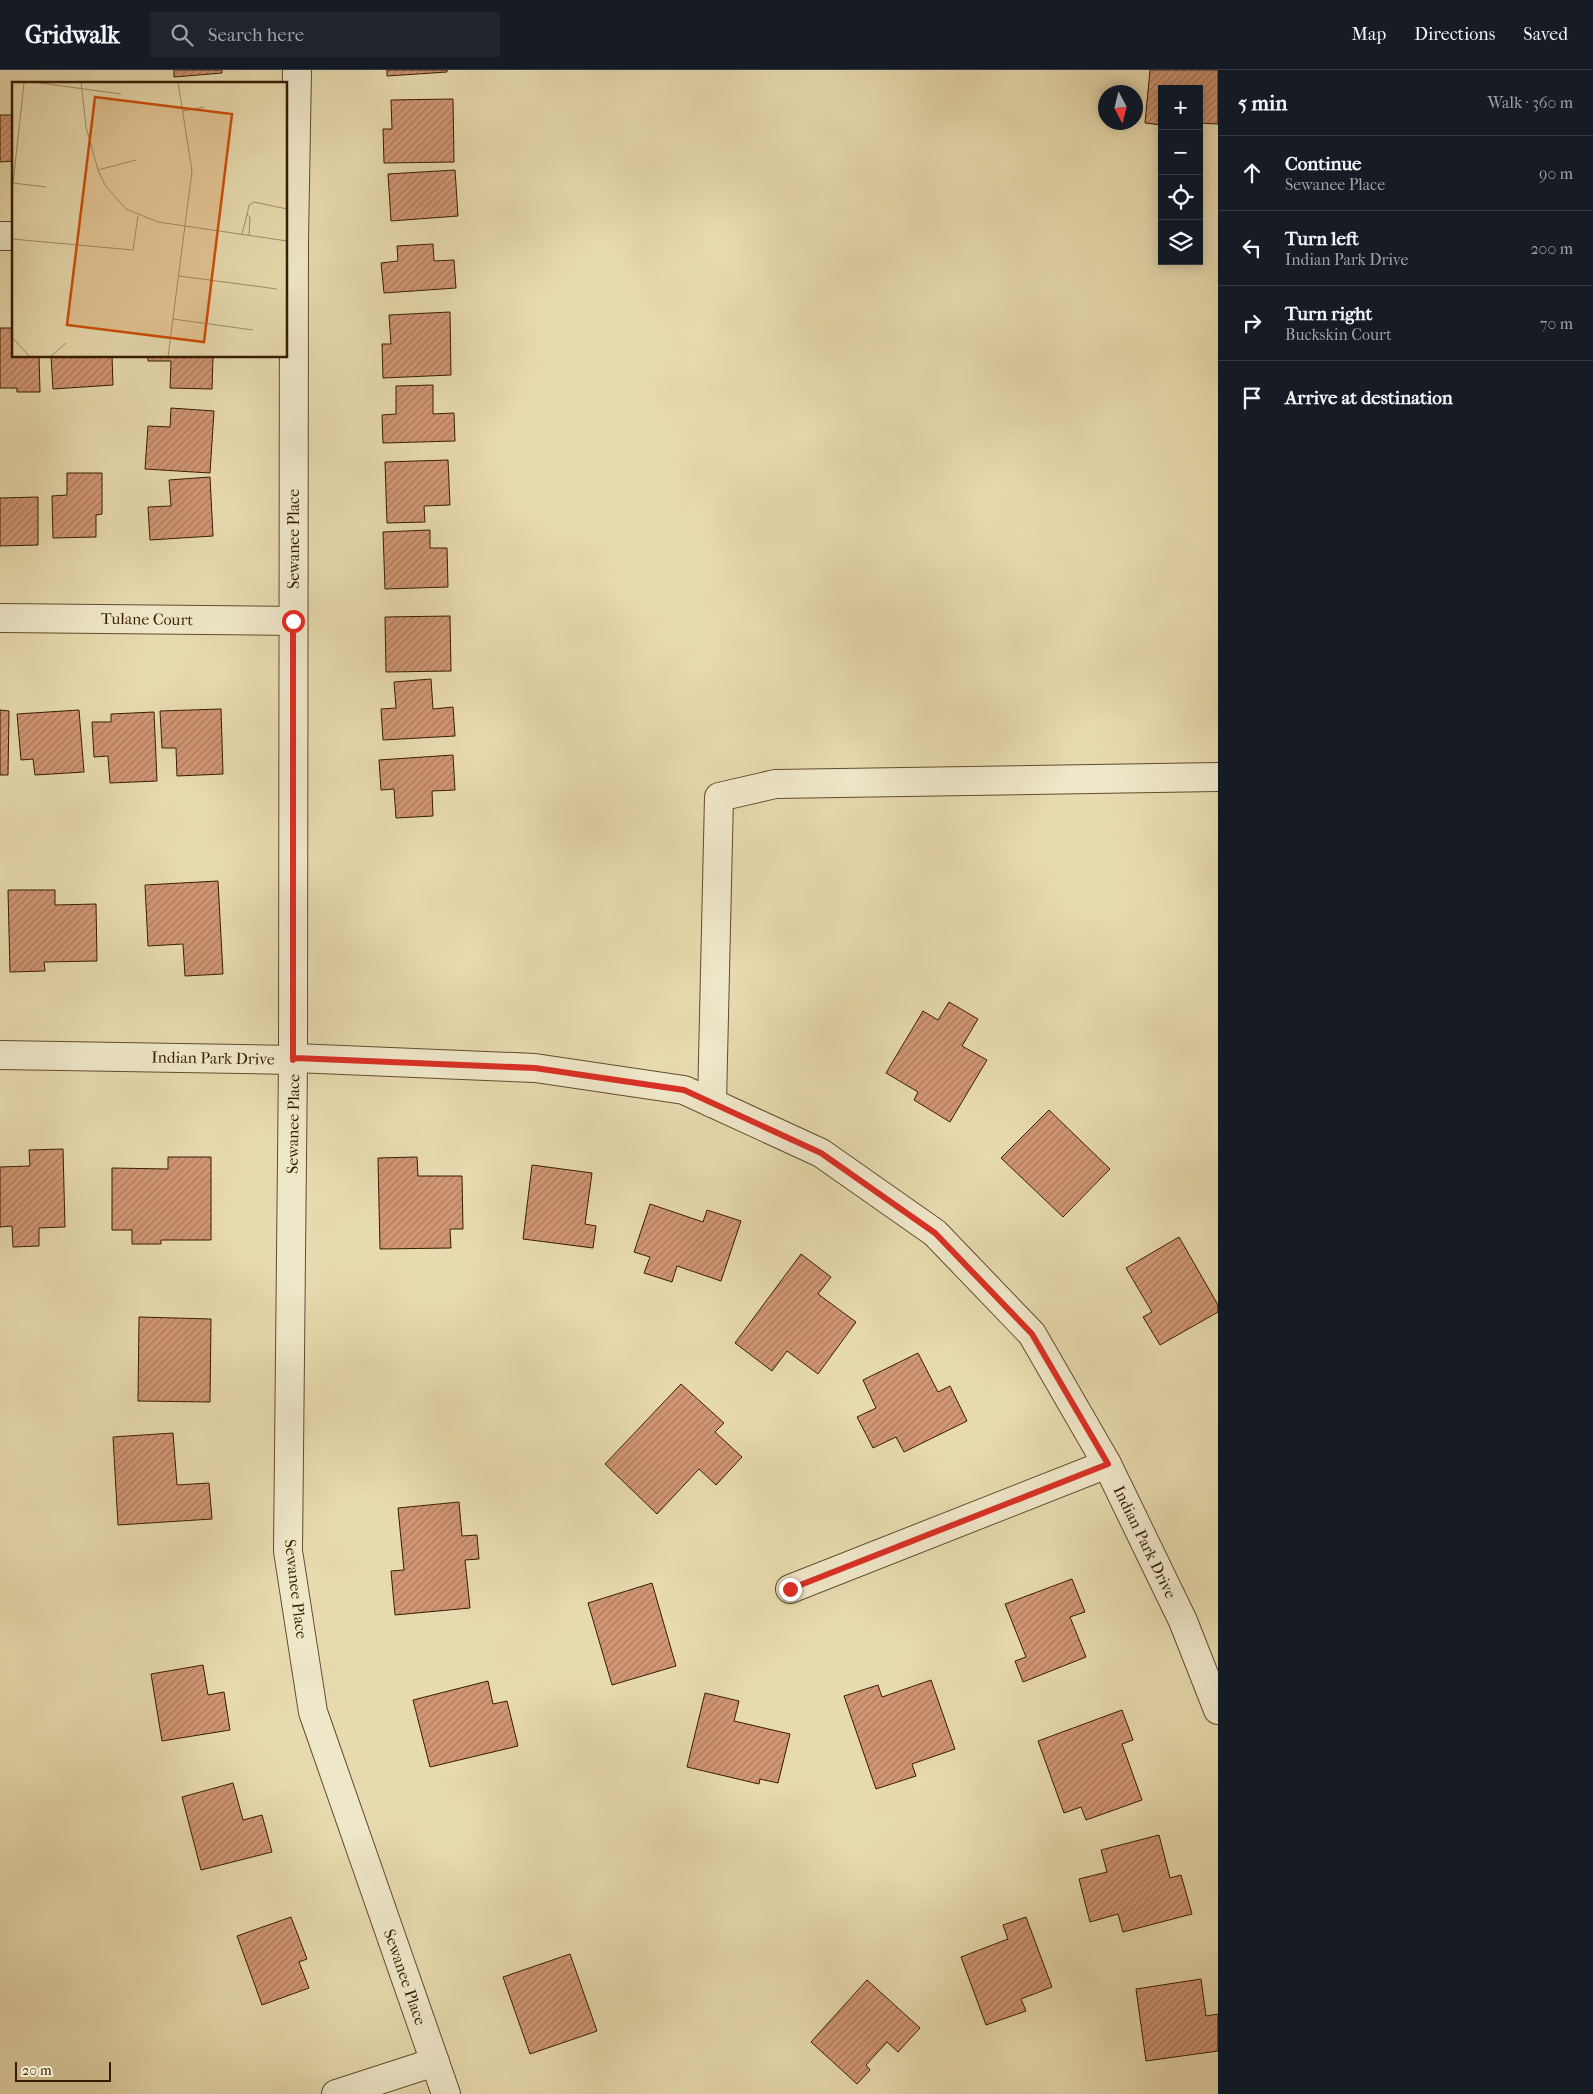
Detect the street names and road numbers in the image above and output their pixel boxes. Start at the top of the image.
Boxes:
street label: Sewanee Place [284,489,303,589]
street label: Tulane Court [101,609,194,629]
street label: Indian Park Drive [151,1047,275,1069]
street label: Sewanee Place [283,1074,303,1174]
street label: Indian Park Drive [1109,1482,1181,1602]
street label: Sewanee Place [280,1538,312,1640]
street label: Sewanee Place [380,1927,430,2027]

